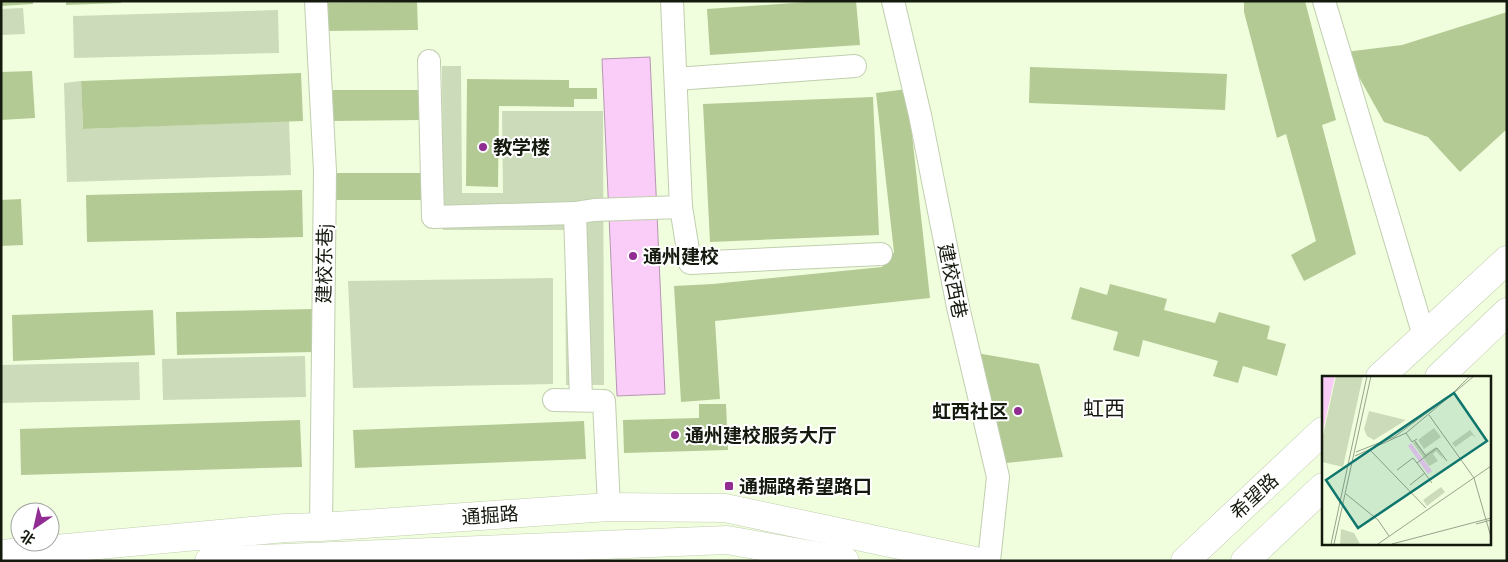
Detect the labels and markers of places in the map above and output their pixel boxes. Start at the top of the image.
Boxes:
place label: 教学楼 [493,137,550,160]
marker: 教学楼 [477,141,489,153]
place label: 通州建校 [643,246,719,269]
marker: 通州建校 [627,250,639,262]
place label: 虹西社区 [932,401,1008,424]
marker: 虹西社区 [1012,405,1024,417]
place label: 通州建校服务大厅 [685,425,837,448]
marker: 通州建校服务大厅 [669,429,681,441]
place label: 通掘路希望路口 [739,476,872,499]
marker: 通掘路希望路口 [723,480,735,492]

